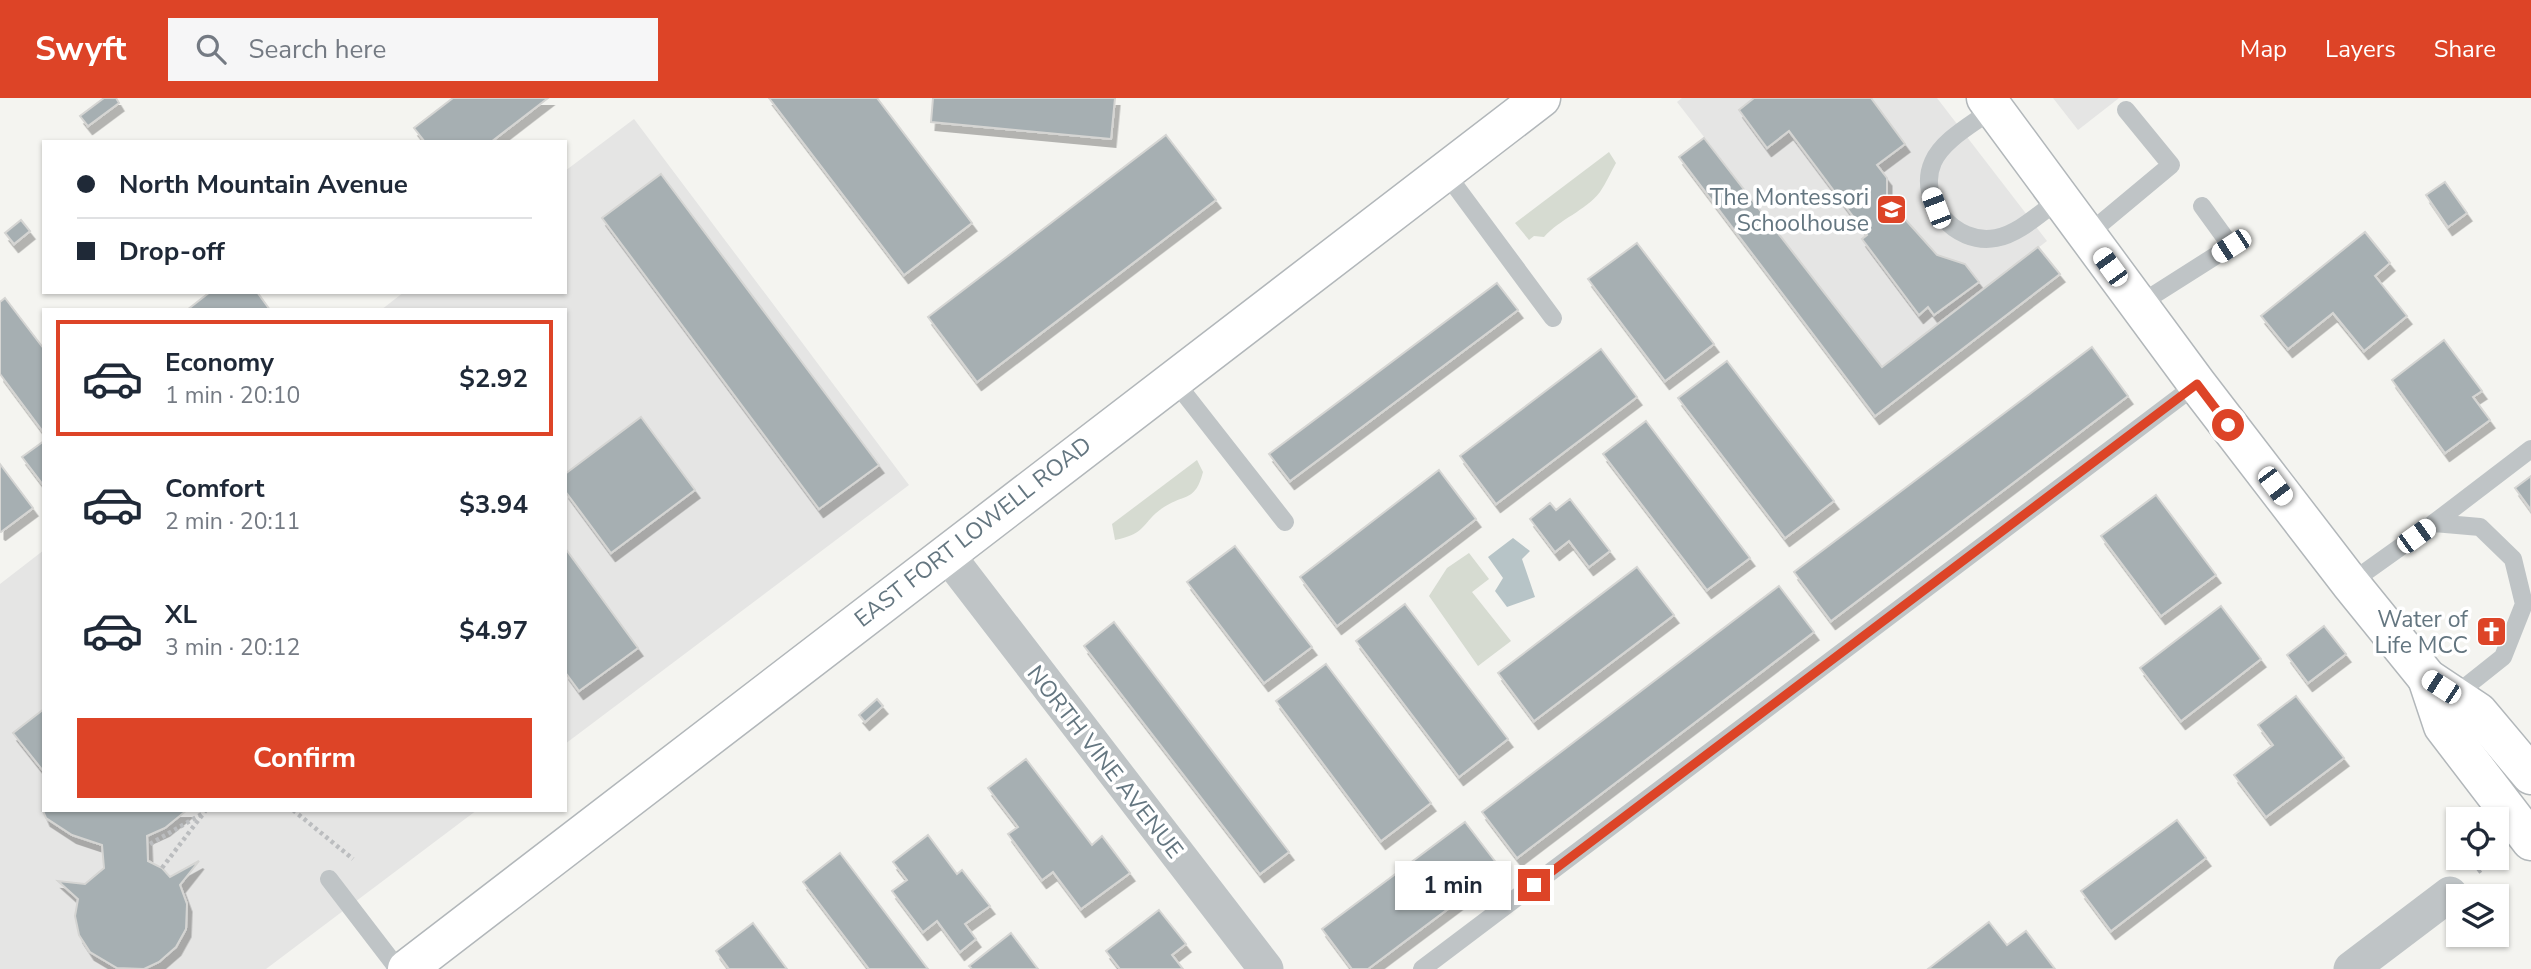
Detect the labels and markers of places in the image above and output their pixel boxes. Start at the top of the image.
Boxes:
place label: The Montessori Schoolhouse [1710,182,1869,239]
school or university icon: The Montessori Schoolhouse [1875,193,1909,227]
place label: Water of Life MCC [2375,604,2468,661]
church icon: Water of Life MCC [2474,615,2508,649]

